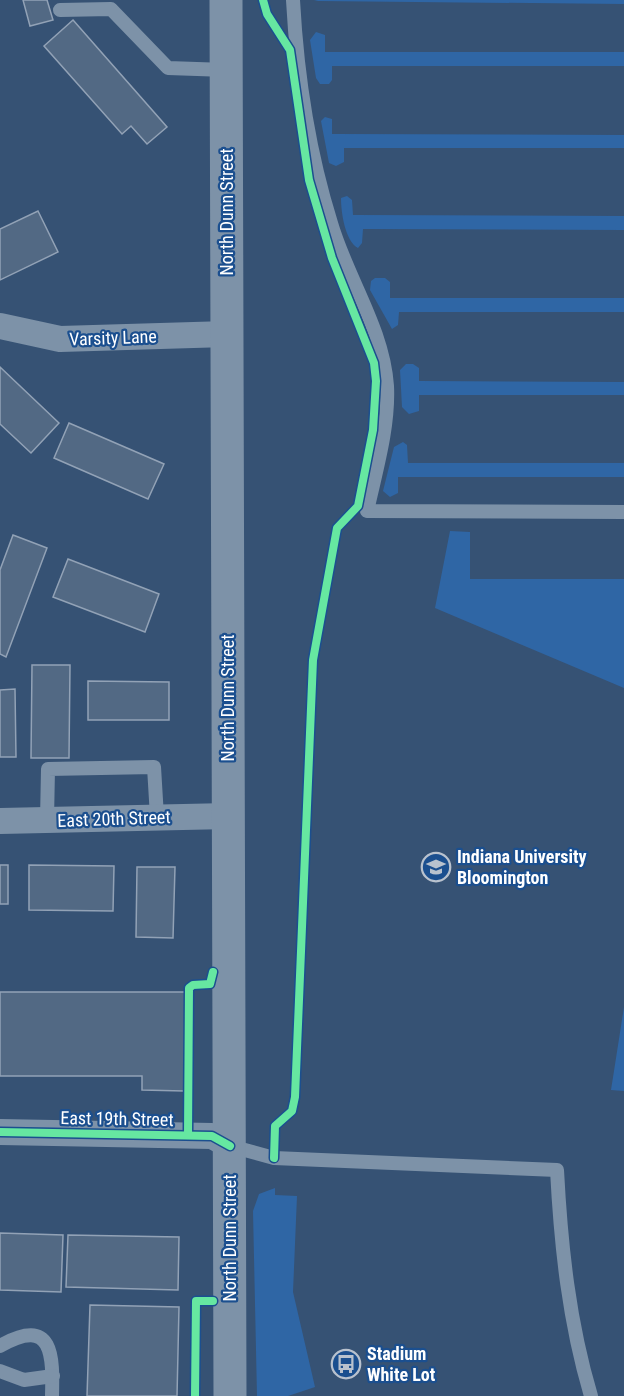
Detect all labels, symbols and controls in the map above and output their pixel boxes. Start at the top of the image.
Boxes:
street label: North Dunn Street [216,149,237,275]
street label: Varsity Lane [69,325,157,350]
street label: North Dunn Street [217,635,238,761]
street label: East 20th Street [57,806,171,831]
place label: Indiana University Bloomington [457,846,587,888]
school or university icon: Indiana University Bloomington [420,851,452,883]
street label: East 19th Street [60,1107,174,1130]
street label: North Dunn Street [219,1175,240,1301]
place label: Stadium White Lot [367,1343,436,1385]
bus stop icon: Stadium White Lot [330,1348,362,1380]

